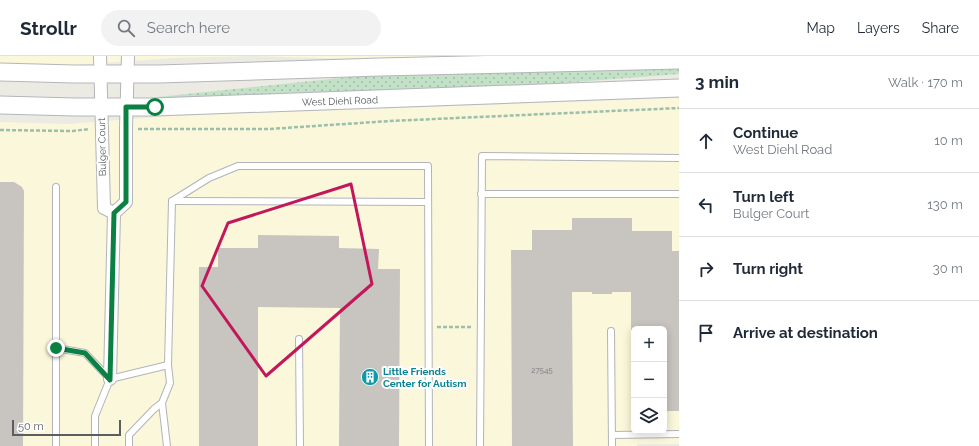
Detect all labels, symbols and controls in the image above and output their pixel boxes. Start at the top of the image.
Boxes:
search box [101,10,381,46]
text: Strollr [20,17,77,39]
icon: search [115,17,137,39]
text: Search here [147,19,230,37]
text: Map [807,20,835,36]
text: Layers [857,20,900,36]
text: Share [922,20,959,36]
text: 3 min [695,72,739,92]
text: Walk · 170 m [888,75,963,90]
street label: West Diehl Road [302,94,378,108]
route start [146,98,164,116]
street label: Bulger Court [96,117,108,176]
text: Continue [733,124,798,142]
icon: ahead [695,130,717,152]
text: 10 m [934,133,963,148]
text: West Diehl Road [733,142,832,157]
text: Turn left [733,188,794,206]
icon: left [695,194,717,216]
text: 130 m [927,197,963,212]
text: Bulger Court [733,206,809,221]
icon: right [695,258,717,280]
text: Turn right [733,260,803,278]
text: 30 m [933,261,963,276]
icon: arrive [695,322,717,344]
text: Arrive at destination [733,324,878,342]
map controls [631,326,667,434]
button: + [631,326,667,362]
route end [47,339,65,357]
button: − [631,362,667,398]
house number: 27545 [531,365,553,375]
place label: Little Friends Center for Autism [383,366,467,389]
building icon: Little Friends Center for Autism [360,367,380,387]
button: layers [631,398,667,434]
scale bar [12,418,121,437]
text: 50 m [18,420,44,433]

